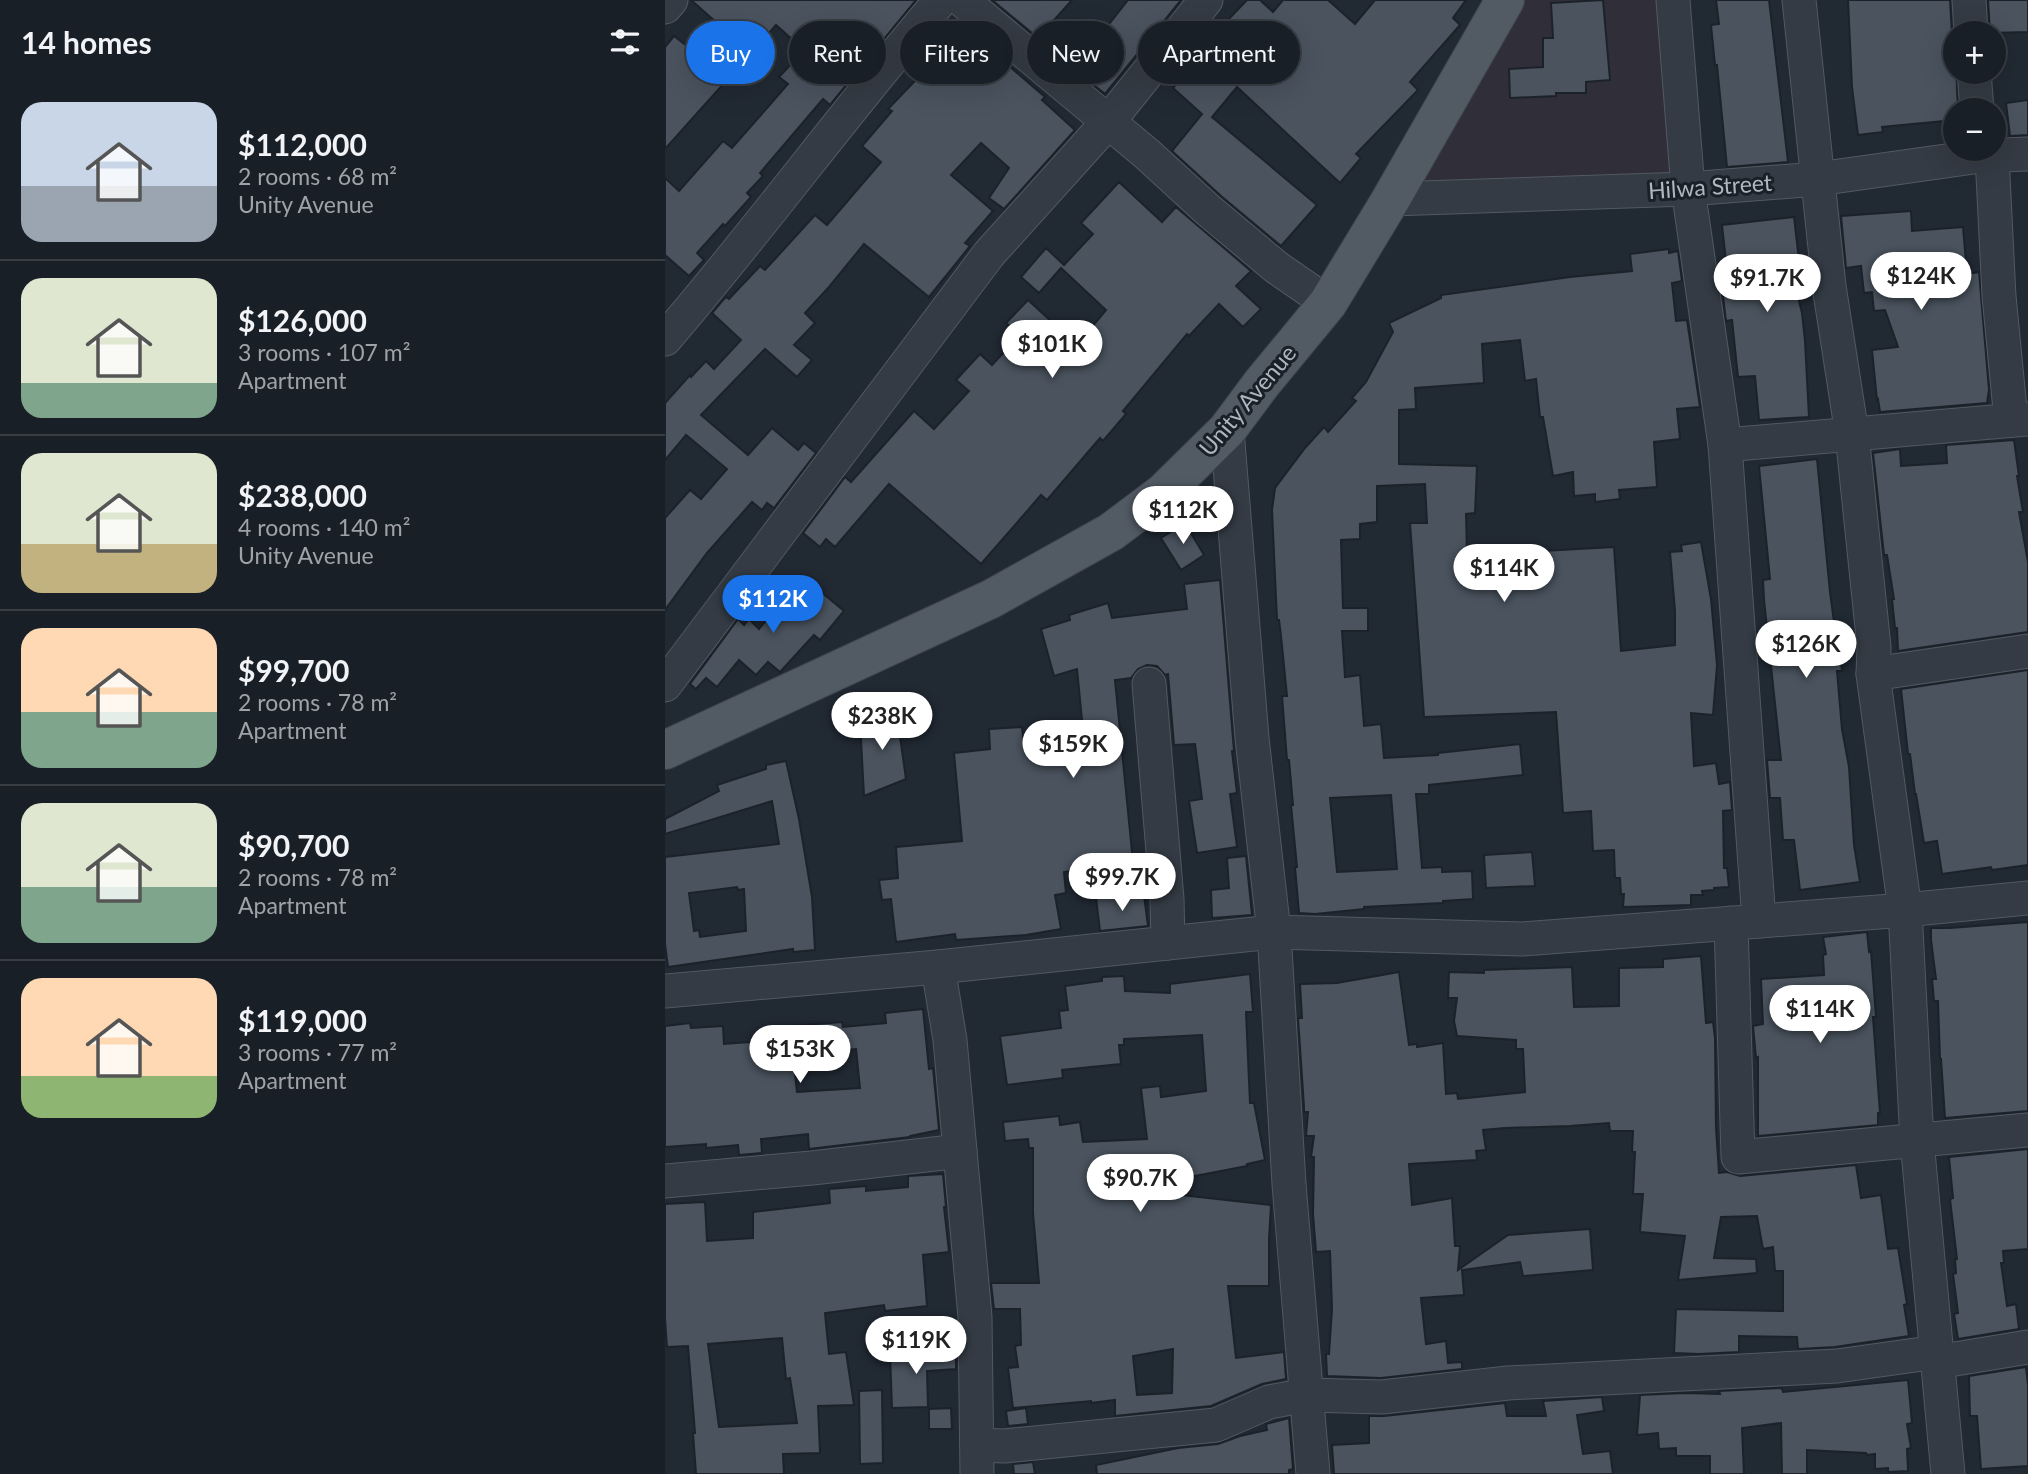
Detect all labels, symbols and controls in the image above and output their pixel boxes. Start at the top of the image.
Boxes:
chip: Buy [686,21,775,84]
chip: Rent [789,21,886,84]
chip: Filters [900,21,1013,84]
chip: New [1027,21,1124,84]
chip: Apartment [1138,21,1300,84]
map controls [1943,21,2006,161]
button: + [1943,21,2006,84]
icon: filters [606,23,644,61]
text: 14 homes [21,24,152,60]
button: − [1943,98,2006,161]
text: $112,000 [238,126,367,162]
icon: home [77,130,161,214]
text: 2 rooms · 68 m² [238,162,397,190]
street label: Hilwa Street [1647,168,1774,204]
text: Unity Avenue [238,190,374,218]
pin: $124K [1872,252,1970,312]
pin: $91.7K [1710,254,1824,314]
text: $124K [1886,261,1956,289]
text: $91.7K [1730,263,1804,291]
text: $126,000 [238,302,367,338]
icon: home [77,306,161,390]
pin: $101K [1003,320,1101,380]
text: $101K [1017,329,1087,357]
text: 3 rooms · 107 m² [238,338,410,366]
street label: Unity Avenue [1193,339,1301,461]
text: Apartment [238,366,346,394]
text: $238,000 [238,477,367,513]
icon: home [77,481,161,565]
pin: $112K [1134,486,1232,546]
text: $112K [1148,495,1218,523]
text: 4 rooms · 140 m² [238,513,410,541]
text: Unity Avenue [238,541,374,569]
pin: $114K [1455,544,1553,604]
text: $114K [1469,553,1539,581]
pin: $112K [724,576,822,635]
text: $112K [738,584,808,612]
pin: $126K [1757,620,1855,680]
text: $126K [1771,629,1841,657]
text: $99,700 [238,652,349,688]
icon: home [77,656,161,740]
text: 2 rooms · 78 m² [238,688,397,716]
pin: $238K [833,692,931,752]
text: $238K [847,701,917,729]
text: Apartment [238,716,346,744]
pin: $159K [1024,720,1122,780]
text: $159K [1038,729,1108,757]
text: $90,700 [238,827,349,863]
icon: home [77,831,161,915]
pin: $99.7K [1065,853,1179,913]
text: $99.7K [1085,862,1159,890]
text: 2 rooms · 78 m² [238,863,397,891]
text: Apartment [238,891,346,919]
pin: $114K [1771,986,1869,1045]
text: $114K [1785,994,1855,1022]
text: $119,000 [238,1002,367,1038]
icon: home [77,1006,161,1090]
pin: $153K [751,1026,849,1085]
text: $153K [765,1034,835,1062]
text: 3 rooms · 77 m² [238,1038,397,1066]
text: Apartment [238,1066,346,1094]
pin: $90.7K [1083,1154,1197,1214]
text: $90.7K [1103,1163,1177,1191]
pin: $119K [867,1316,965,1376]
text: $119K [881,1325,951,1353]

